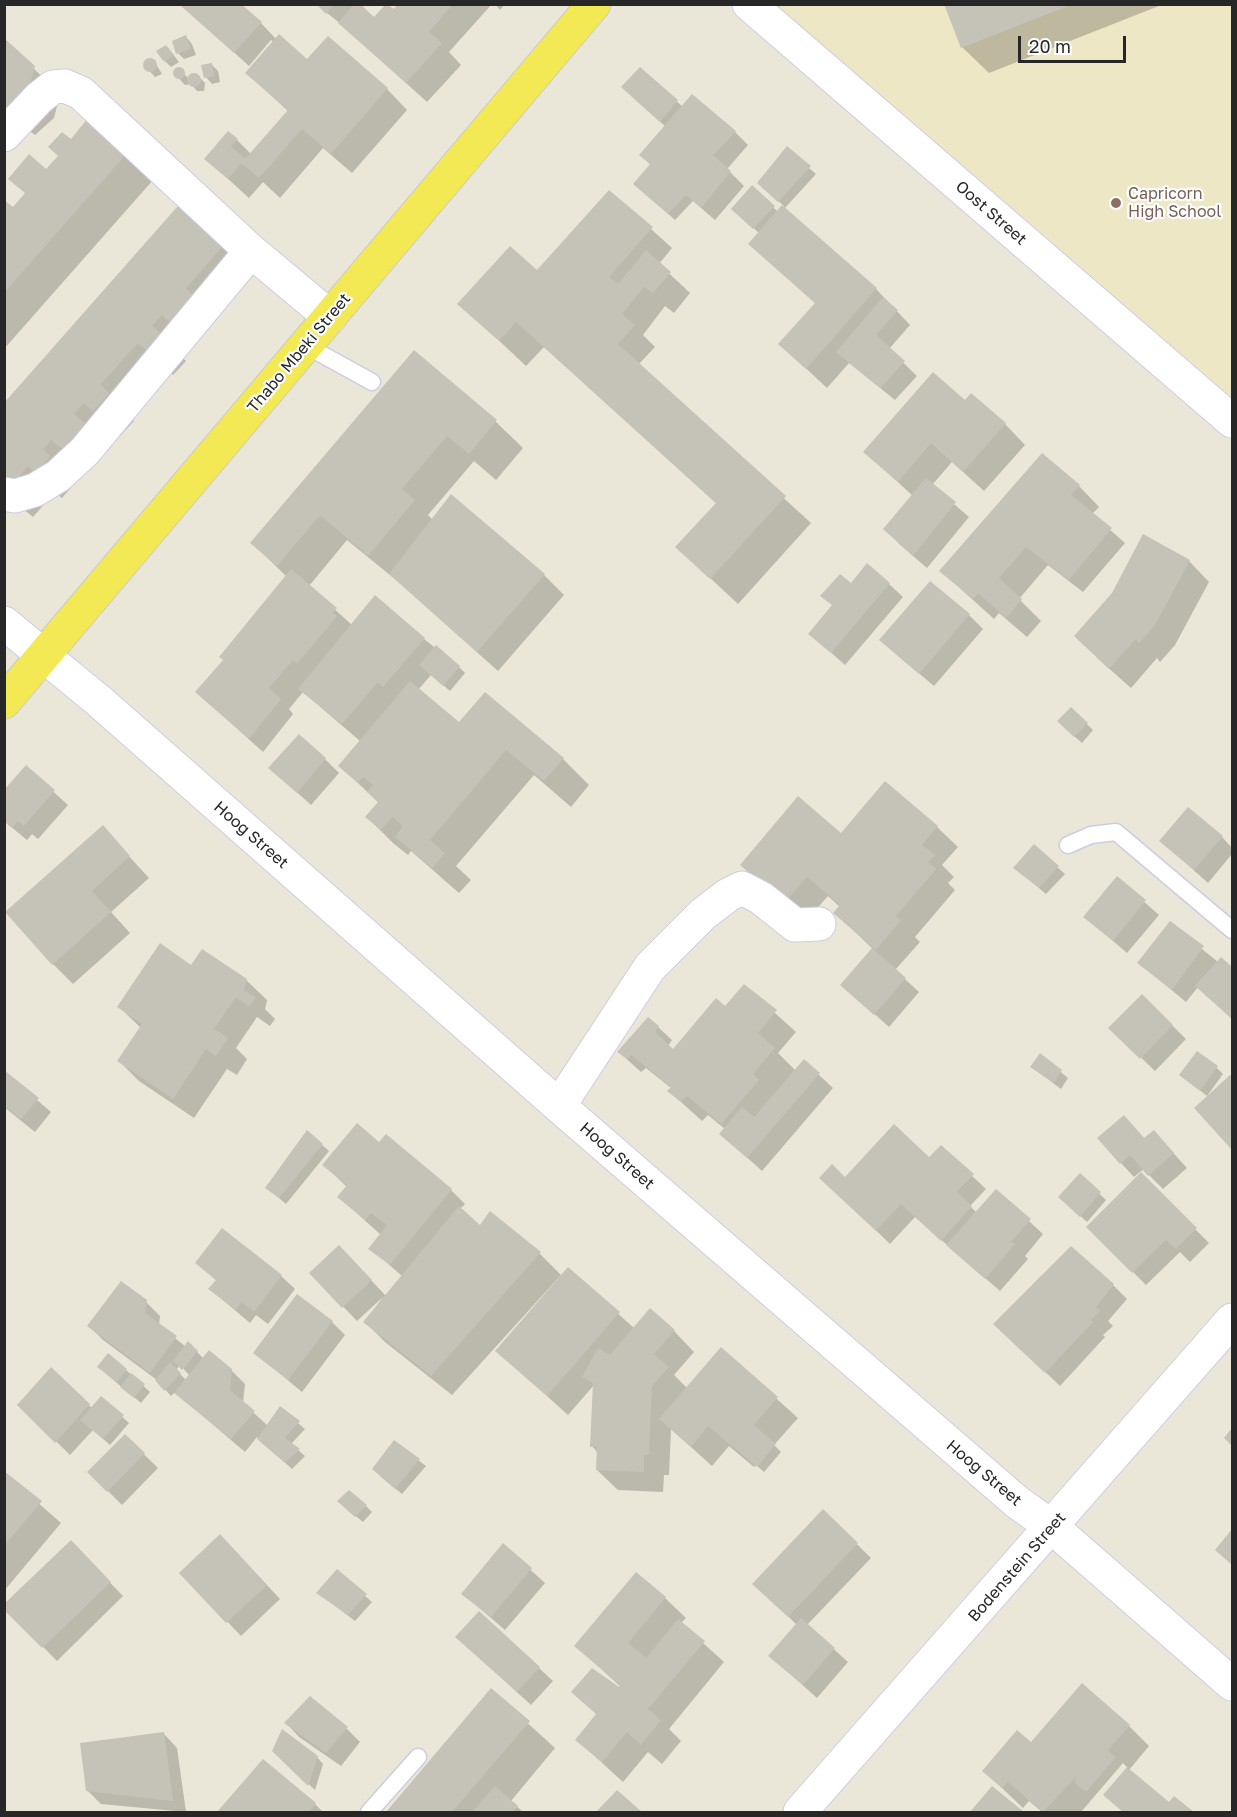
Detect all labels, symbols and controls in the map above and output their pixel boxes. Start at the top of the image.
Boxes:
scale bar [1021,24,1129,62]
text: 20 m [1029,35,1071,57]
street label: Oost Street [952,177,1030,249]
place label: Capricorn High School [1128,184,1221,222]
marker: Capricorn High School [1109,196,1123,210]
street label: Thabo Mbeki Street [243,289,355,417]
street label: Hoog Street [210,797,292,873]
street label: Hoog Street [576,1118,658,1194]
street label: Hoog Street [942,1436,1026,1510]
street label: Bodenstein Street [964,1508,1070,1626]

